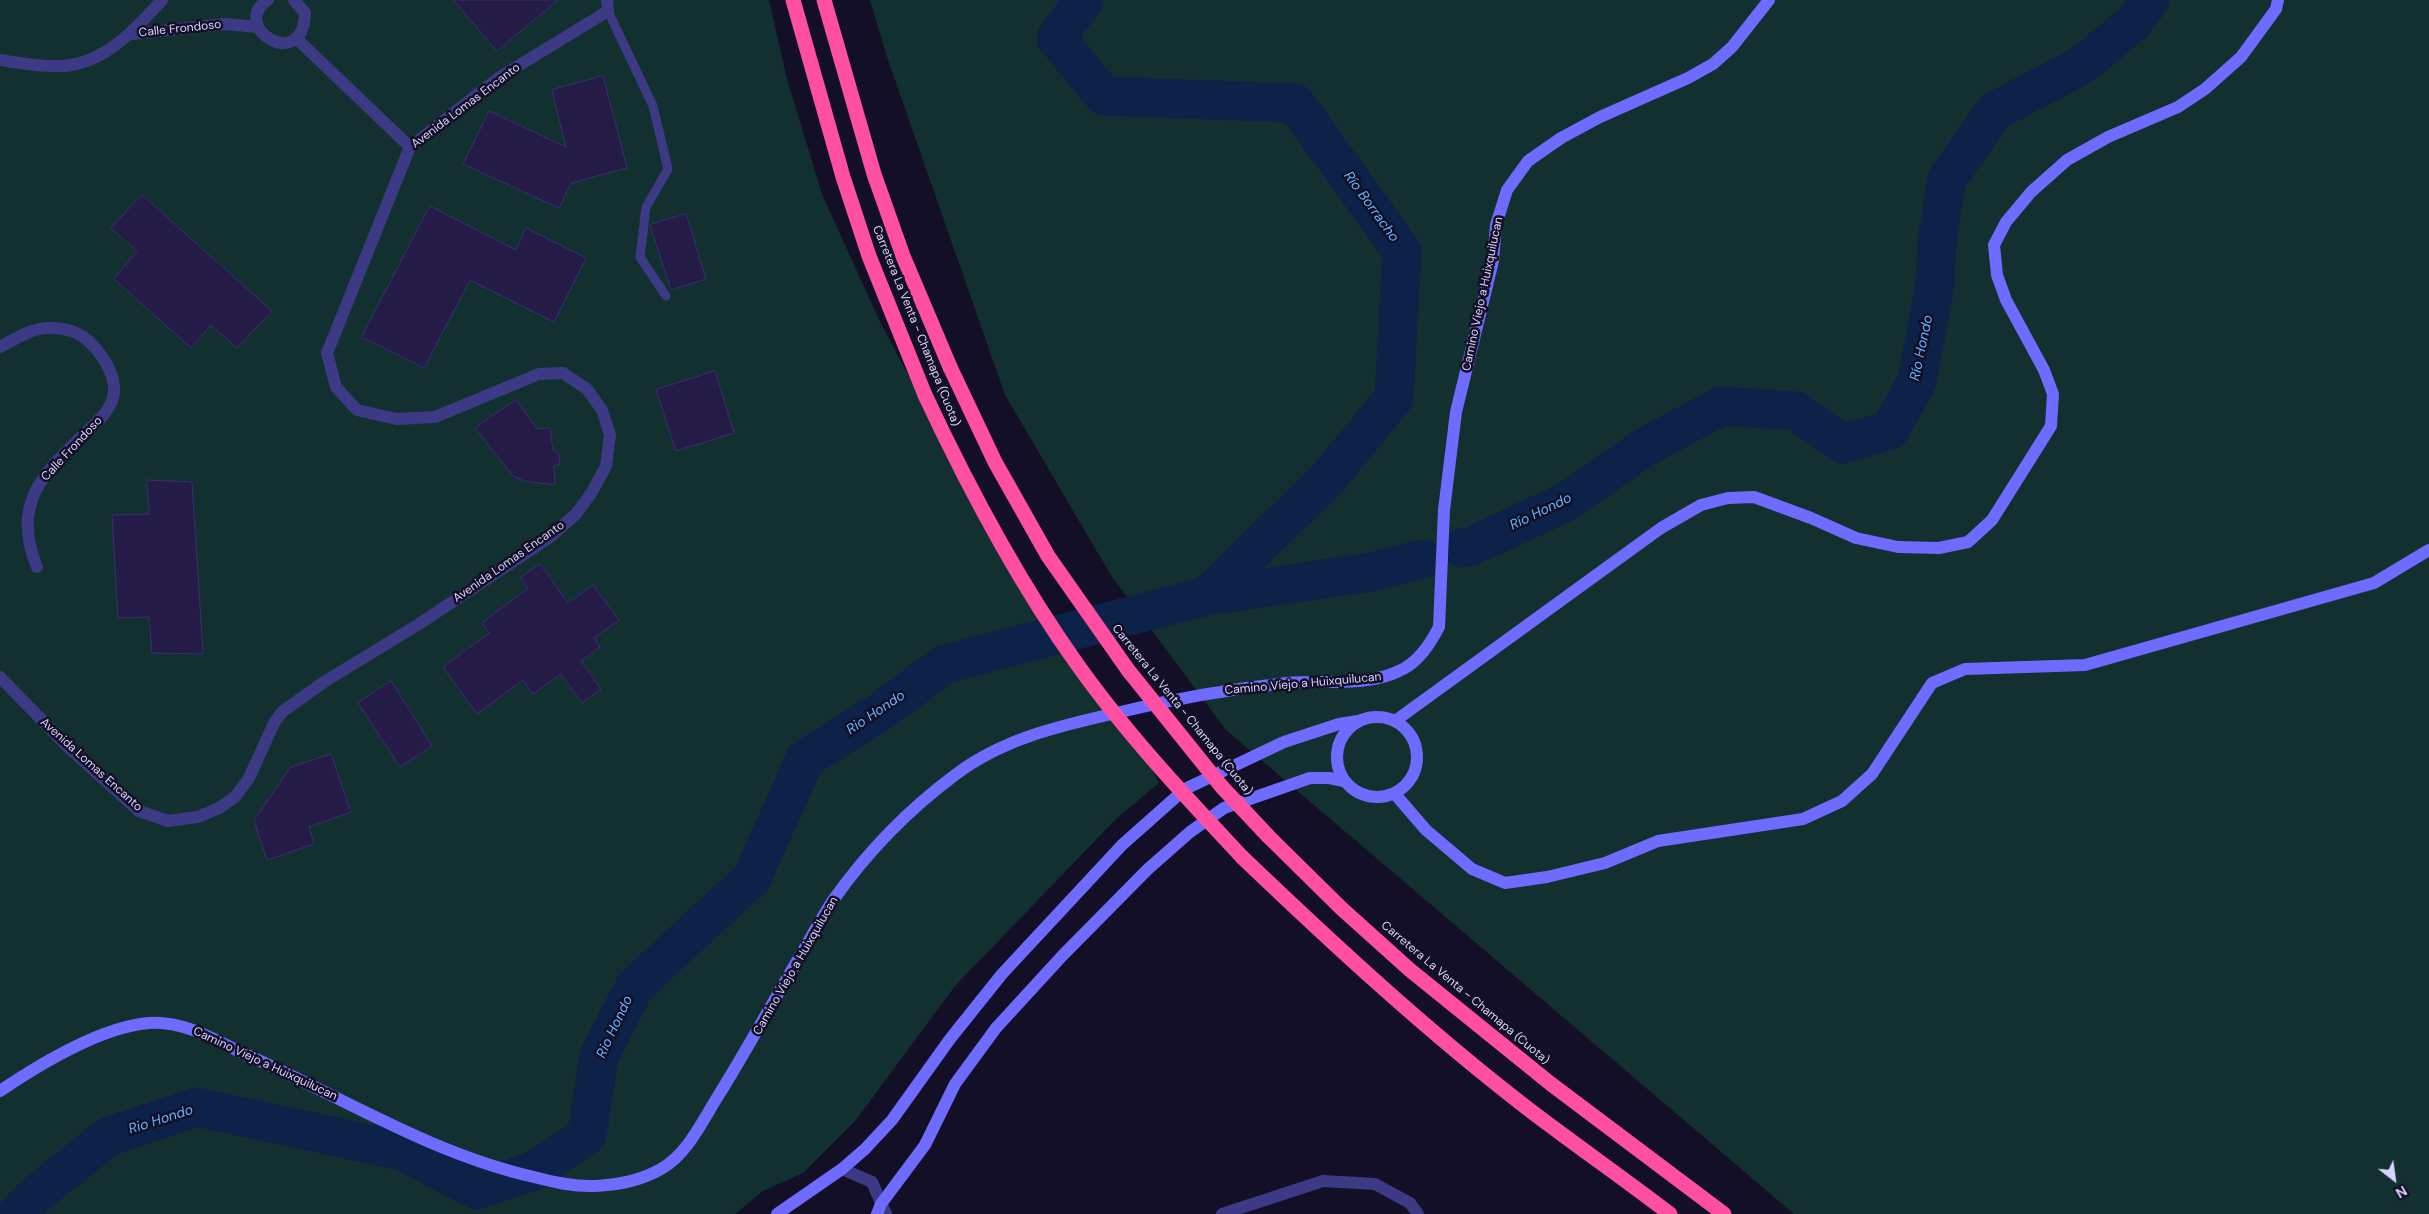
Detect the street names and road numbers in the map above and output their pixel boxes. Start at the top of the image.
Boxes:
street label: Calle Frondoso [138,18,222,40]
street label: Avenida Lomas Encanto [409,60,523,152]
street label: Camino Viejo a Huixquilucan [1460,216,1506,372]
street label: Carretera La Venta - Chamapa (Cuota) [869,224,963,428]
street label: Calle Frondoso [38,414,106,484]
street label: Avenida Lomas Encanto [451,518,567,606]
street label: Carretera La Venta - Chamapa (Cuota) [1109,622,1255,798]
street label: Camino Viejo a Huixquilucan [1224,670,1382,698]
street label: Avenida Lomas Encanto [37,715,145,815]
street label: Camino Viejo a Huixquilucan [750,894,842,1038]
street label: Carretera La Venta - Chamapa (Cuota) [1378,918,1552,1068]
street label: Camino Viejo a Huixquilucan [191,1024,339,1104]

